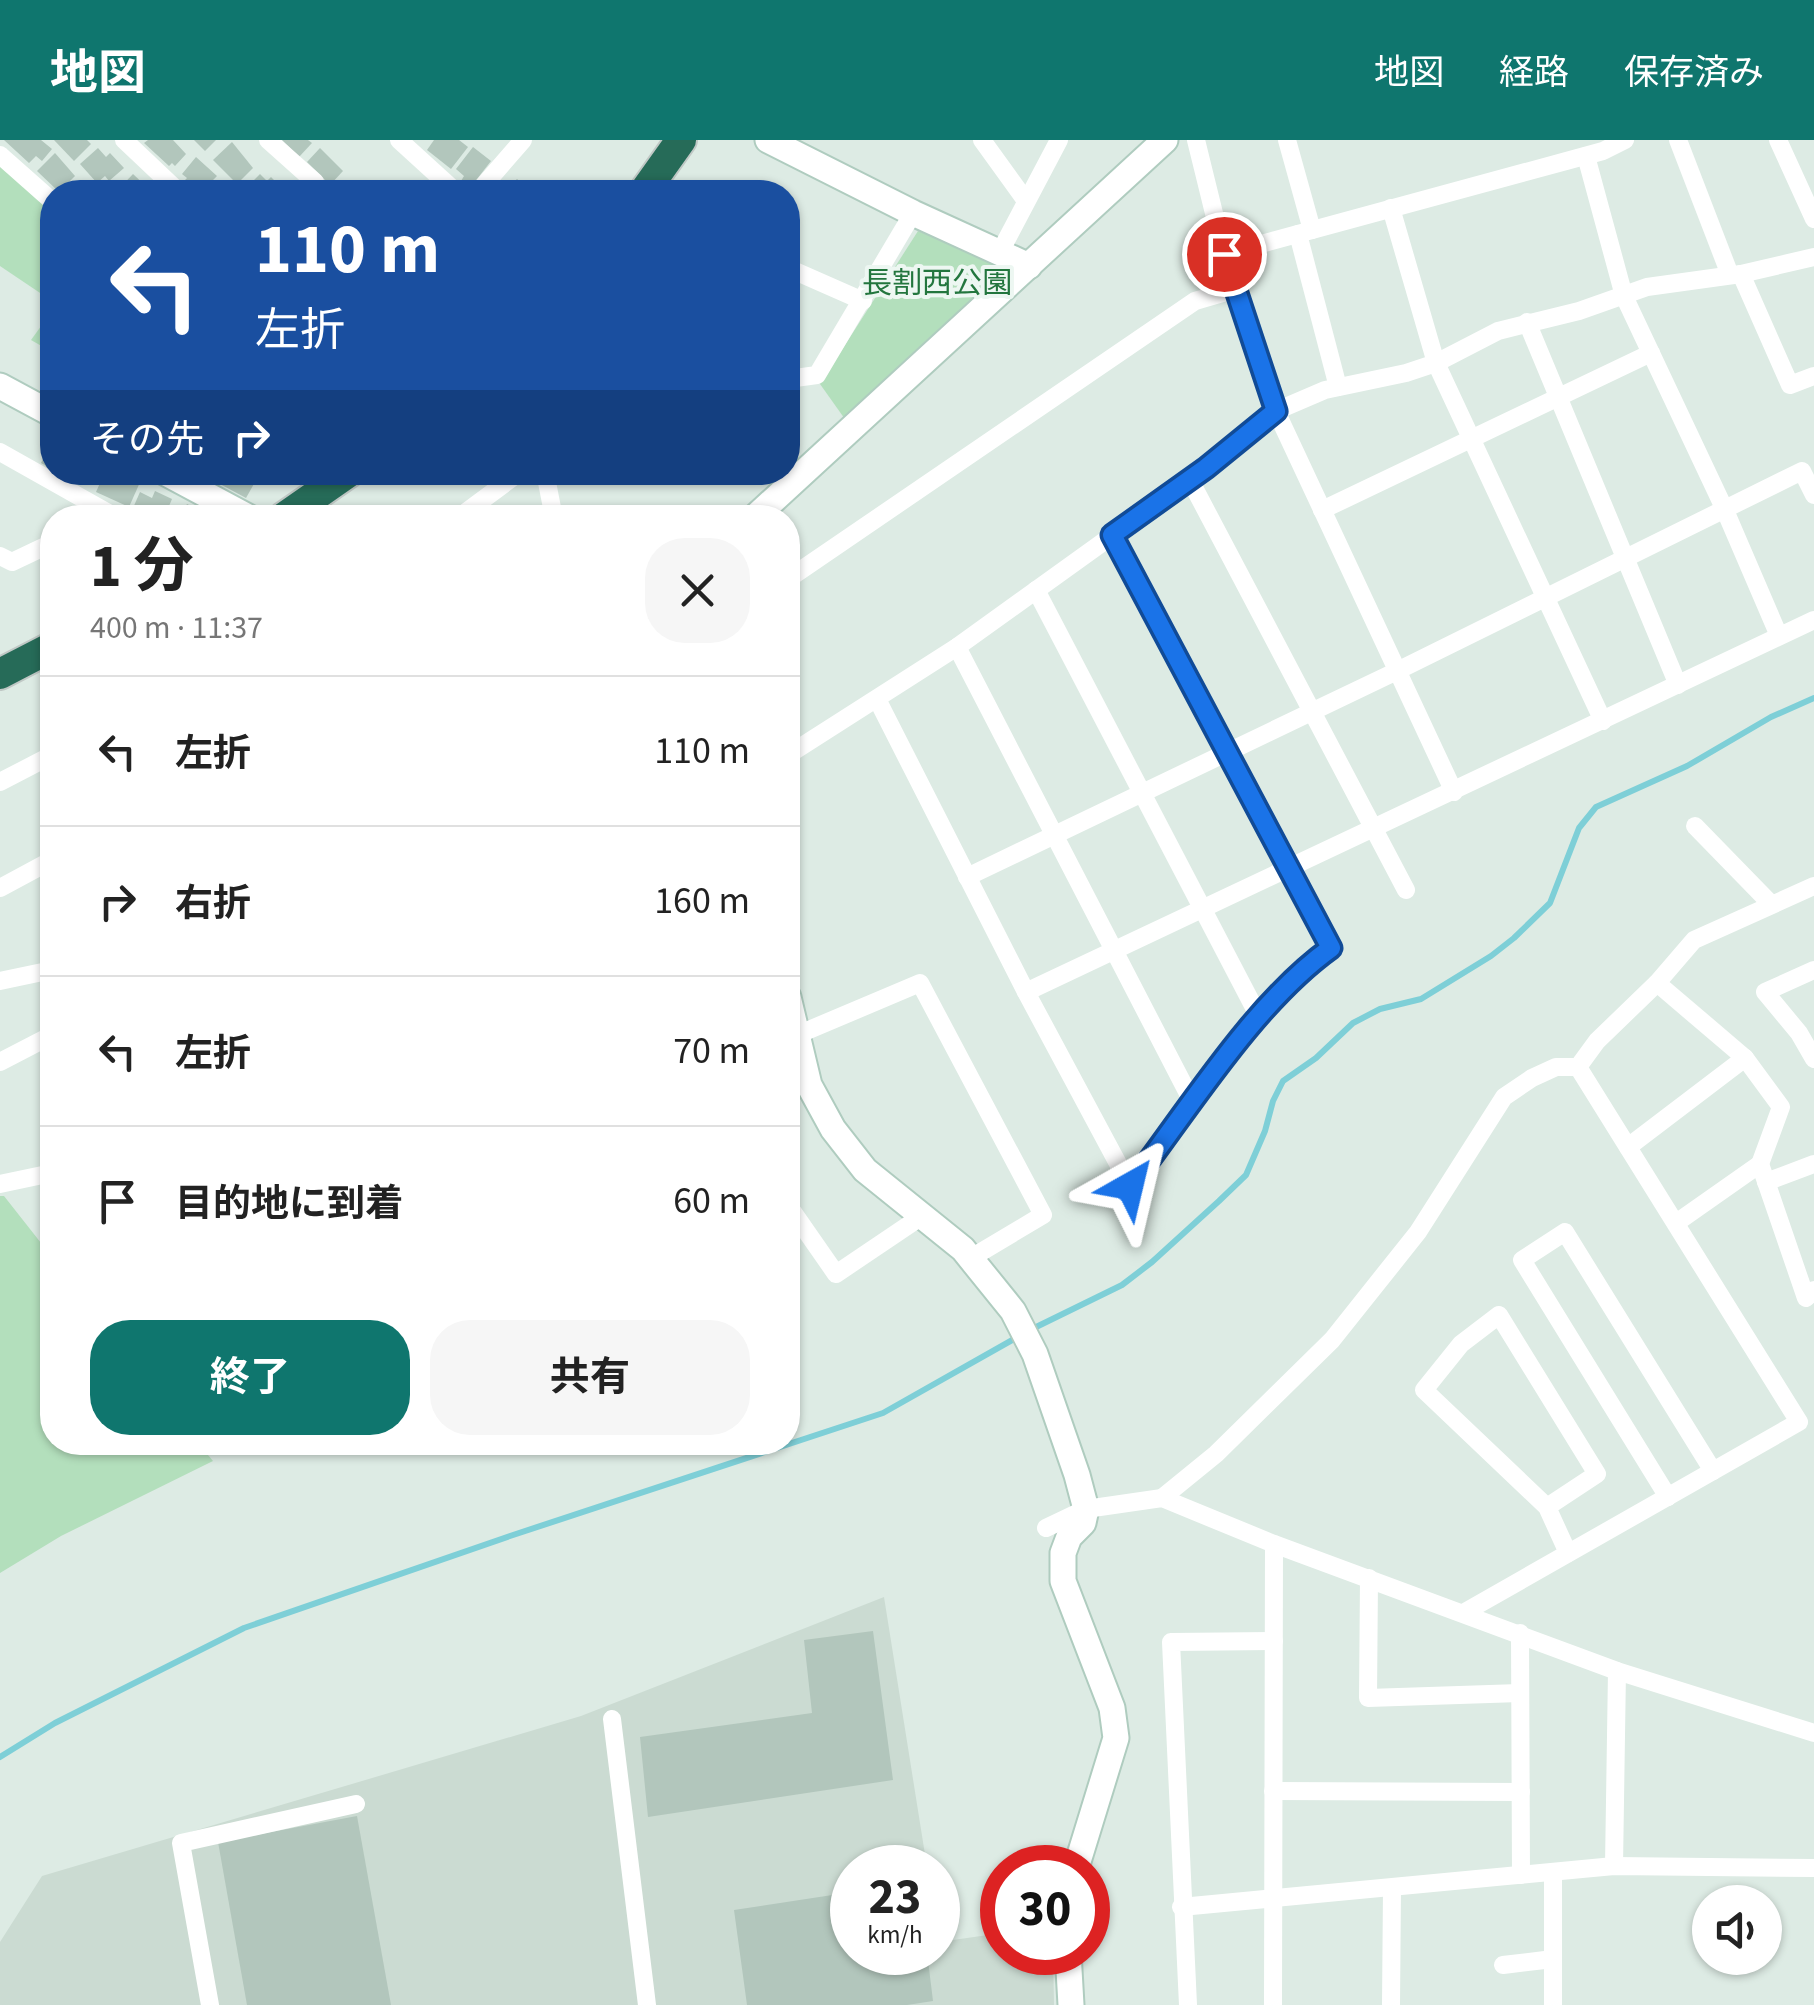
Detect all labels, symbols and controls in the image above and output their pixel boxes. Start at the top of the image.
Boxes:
text: 地図 [50,40,146,108]
text: 地図 [1374,48,1444,98]
text: 経路 [1499,48,1569,98]
text: 保存済み [1624,48,1764,98]
text: 110 m [255,200,440,300]
pin [1182,212,1267,297]
icon: left [90,220,220,350]
icon: arrive [1197,227,1252,282]
park label: 長割西公園 [862,262,1012,305]
text: 左折 [255,299,345,363]
icon: right [224,410,279,465]
text: その先 [90,413,204,467]
text: 1 分 [90,525,194,610]
button: close [645,538,750,643]
text: 400 m · 11:37 [90,605,263,651]
icon: left [90,724,145,779]
text: 110 m [654,724,750,778]
text: 左折 [175,727,251,781]
icon: right [90,874,145,929]
text: 160 m [654,874,750,928]
text: 右折 [175,877,251,931]
icon: left [90,1024,145,1079]
text: 70 m [673,1024,750,1078]
text: 左折 [175,1027,251,1081]
position arrow [1078,1134,1182,1238]
icon: arrive [90,1174,145,1229]
text: 60 m [673,1174,750,1228]
text: 目的地に到着 [175,1177,403,1231]
button: 終了 [90,1320,410,1435]
button: 共有 [430,1320,750,1435]
speed limit sign: 30 [980,1845,1110,1975]
text: 23 [869,1862,921,1933]
map controls [1692,1885,1782,1975]
button: sound [1692,1885,1782,1975]
text: km/h [867,1917,923,1953]

